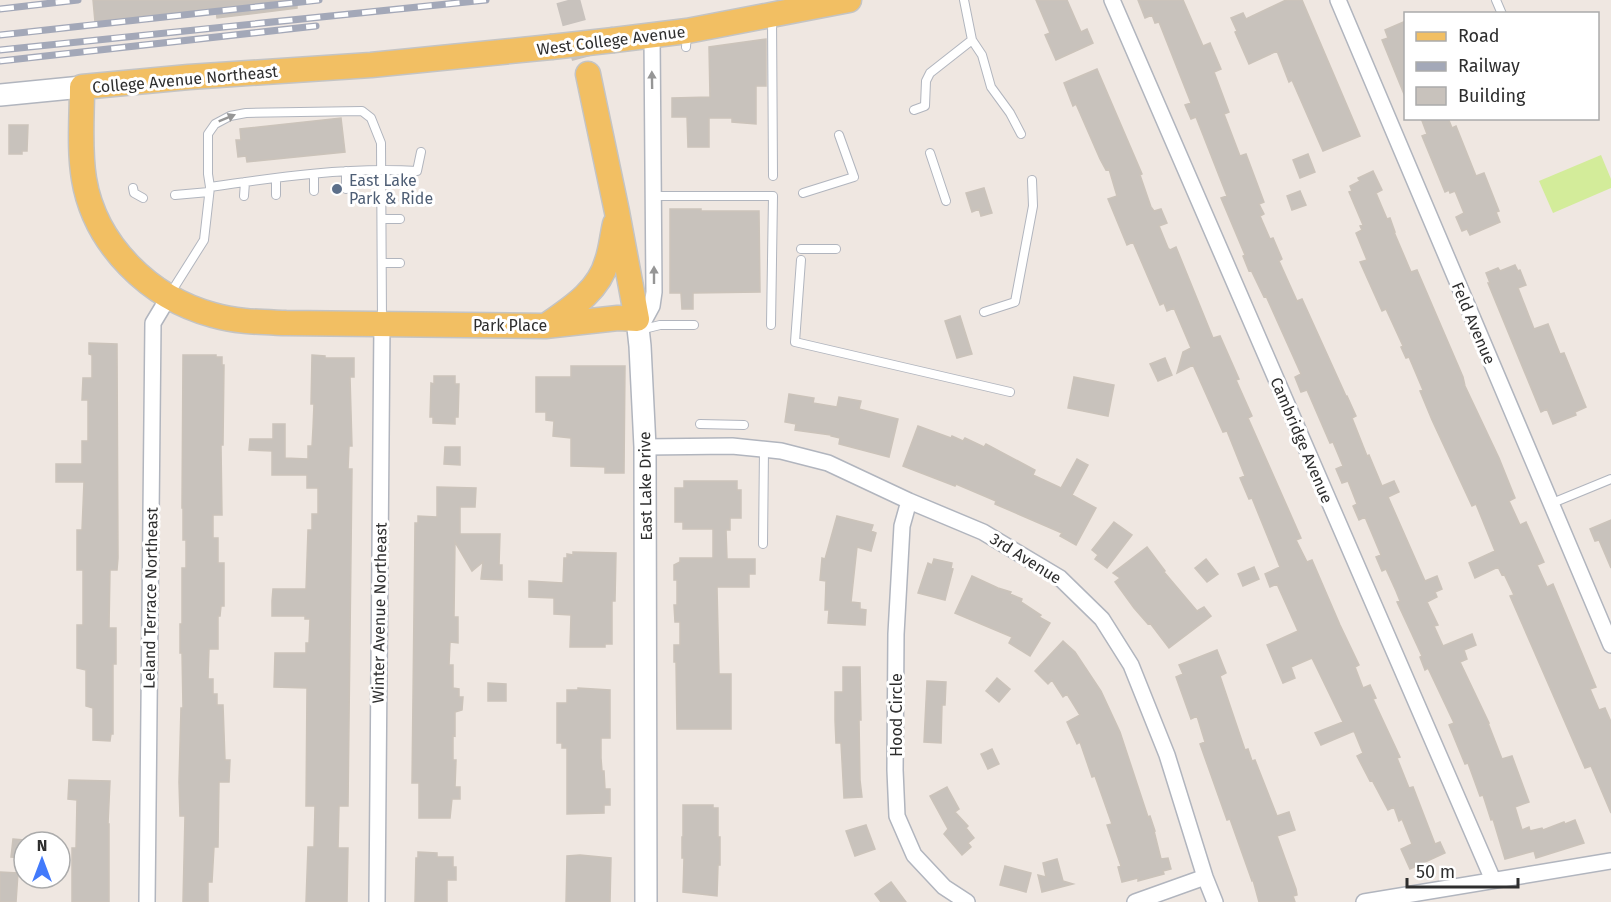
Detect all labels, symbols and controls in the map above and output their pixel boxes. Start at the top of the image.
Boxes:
legend [1404,12,1599,120]
street label: West College Avenue [536,22,686,59]
text: Road [1458,25,1500,47]
text: Railway [1458,55,1520,77]
street label: College Avenue Northeast [91,62,279,97]
one-way arrow [647,71,657,90]
text: Building [1458,85,1526,107]
one-way arrow [219,113,237,123]
place label: East Lake Park & Ride [349,171,433,208]
marker: East Lake Park & Ride [330,182,344,196]
one-way arrow [649,266,659,285]
street label: Feld Avenue [1448,279,1499,367]
street label: Park Place [473,316,547,335]
street label: Cambridge Avenue [1266,374,1337,506]
street label: East Lake Drive [635,431,656,541]
street label: Leland Terrace Northeast [139,507,162,689]
street label: Winter Avenue Northeast [368,522,391,704]
street label: 3rd Avenue [987,529,1065,588]
street label: Hood Circle [887,673,906,757]
north arrow [12,830,72,890]
text: N [37,836,47,855]
scale bar [1407,851,1518,889]
text: 50 m [1416,861,1455,883]

